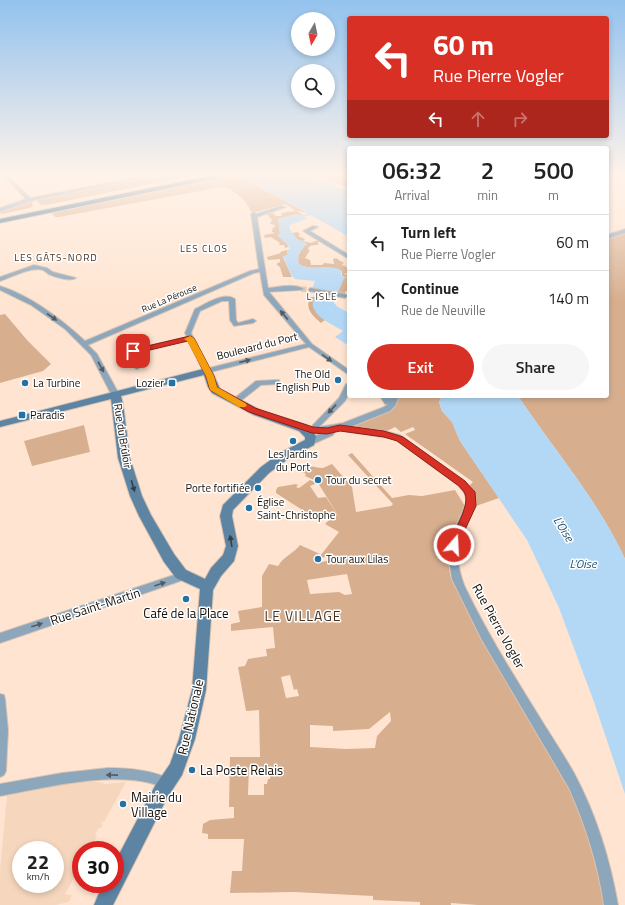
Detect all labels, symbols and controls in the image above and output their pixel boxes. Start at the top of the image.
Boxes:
north arrow [291,12,335,56]
map controls [291,12,335,108]
text: 60 m [433,23,494,66]
icon: left [367,32,419,84]
text: Rue Pierre Vogler [433,62,564,89]
button: search [291,64,335,108]
icon: left [425,108,447,130]
icon: ahead [467,108,489,130]
icon: right [509,108,531,130]
text: 06:32 [382,152,442,188]
text: 2 [481,152,494,188]
text: 500 [533,152,574,188]
text: Arrival [394,185,430,205]
text: min [477,185,498,205]
text: m [548,185,559,205]
text: Turn left [401,221,456,244]
text: 60 m [556,231,589,254]
icon: left [367,232,389,254]
district label: LES CLOS [180,241,228,256]
text: Rue Pierre Vogler [401,244,495,264]
district label: LES GÂTS-NORD [14,250,98,265]
text: Continue [401,277,459,300]
street label: Rue La Pérouse [139,280,199,315]
text: 140 m [548,287,589,310]
icon: ahead [367,288,389,310]
district label: L ISLE [306,289,338,304]
text: Rue de Neuville [401,300,485,320]
one-way arrow [280,310,289,321]
one-way arrow [46,313,57,321]
street label: Boulevard du Port [215,328,299,364]
pin [116,334,150,368]
icon: arrive [122,340,144,362]
button: Exit [367,344,474,390]
button: Share [482,344,589,390]
one-way arrow [322,354,333,362]
one-way arrow [239,358,251,364]
one-way arrow [98,361,105,373]
place label: The Old English Pub [276,366,330,395]
place label: La Turbine [33,375,81,391]
place label: Lozier [136,375,164,391]
marker: The Old English Pub [333,375,343,385]
marker: La Turbine [20,378,30,388]
marker: Lozier [167,378,177,388]
street label: Rue du Brûloir [110,402,136,470]
one-way arrow [328,404,337,414]
place label: Paradis [30,407,65,423]
marker: Paradis [17,410,27,420]
marker: Les Jardins du Port [288,436,298,446]
place label: Les Jardins du Port [268,446,318,475]
place label: Tour du secret [326,472,391,488]
marker: Tour du secret [313,475,323,485]
place label: Porte fortifiée [185,480,250,496]
one-way arrow [130,481,136,493]
marker: Porte fortifiée [253,483,263,493]
place label: Église Saint-Christophe [257,494,336,523]
marker: Église Saint-Christophe [244,503,254,513]
water label: L'Oise [549,513,580,547]
position arrow [433,524,475,566]
one-way arrow [228,535,234,547]
place label: Tour aux Lilas [326,551,388,567]
marker: Tour aux Lilas [313,554,323,564]
water label: L’Oise [569,554,598,573]
street label: Rue Pierre Vogler [467,580,531,673]
one-way arrow [155,581,167,587]
street label: Rue Saint-Martin [47,582,143,630]
marker: Café de la Place [181,594,191,604]
place label: Café de la Place [143,603,229,623]
district label: LE VILLAGE [264,605,342,626]
one-way arrow [31,622,43,628]
street label: Rue Nationale [172,677,208,757]
place label: La Poste Relais [200,760,283,780]
marker: La Poste Relais [187,765,197,775]
one-way arrow [105,772,118,778]
place label: Mairie du Village [131,787,182,822]
marker: Mairie du Village [118,799,128,809]
speed limit sign: 30 [72,841,124,893]
text: 22 [27,846,49,877]
text: km/h [27,869,49,884]

